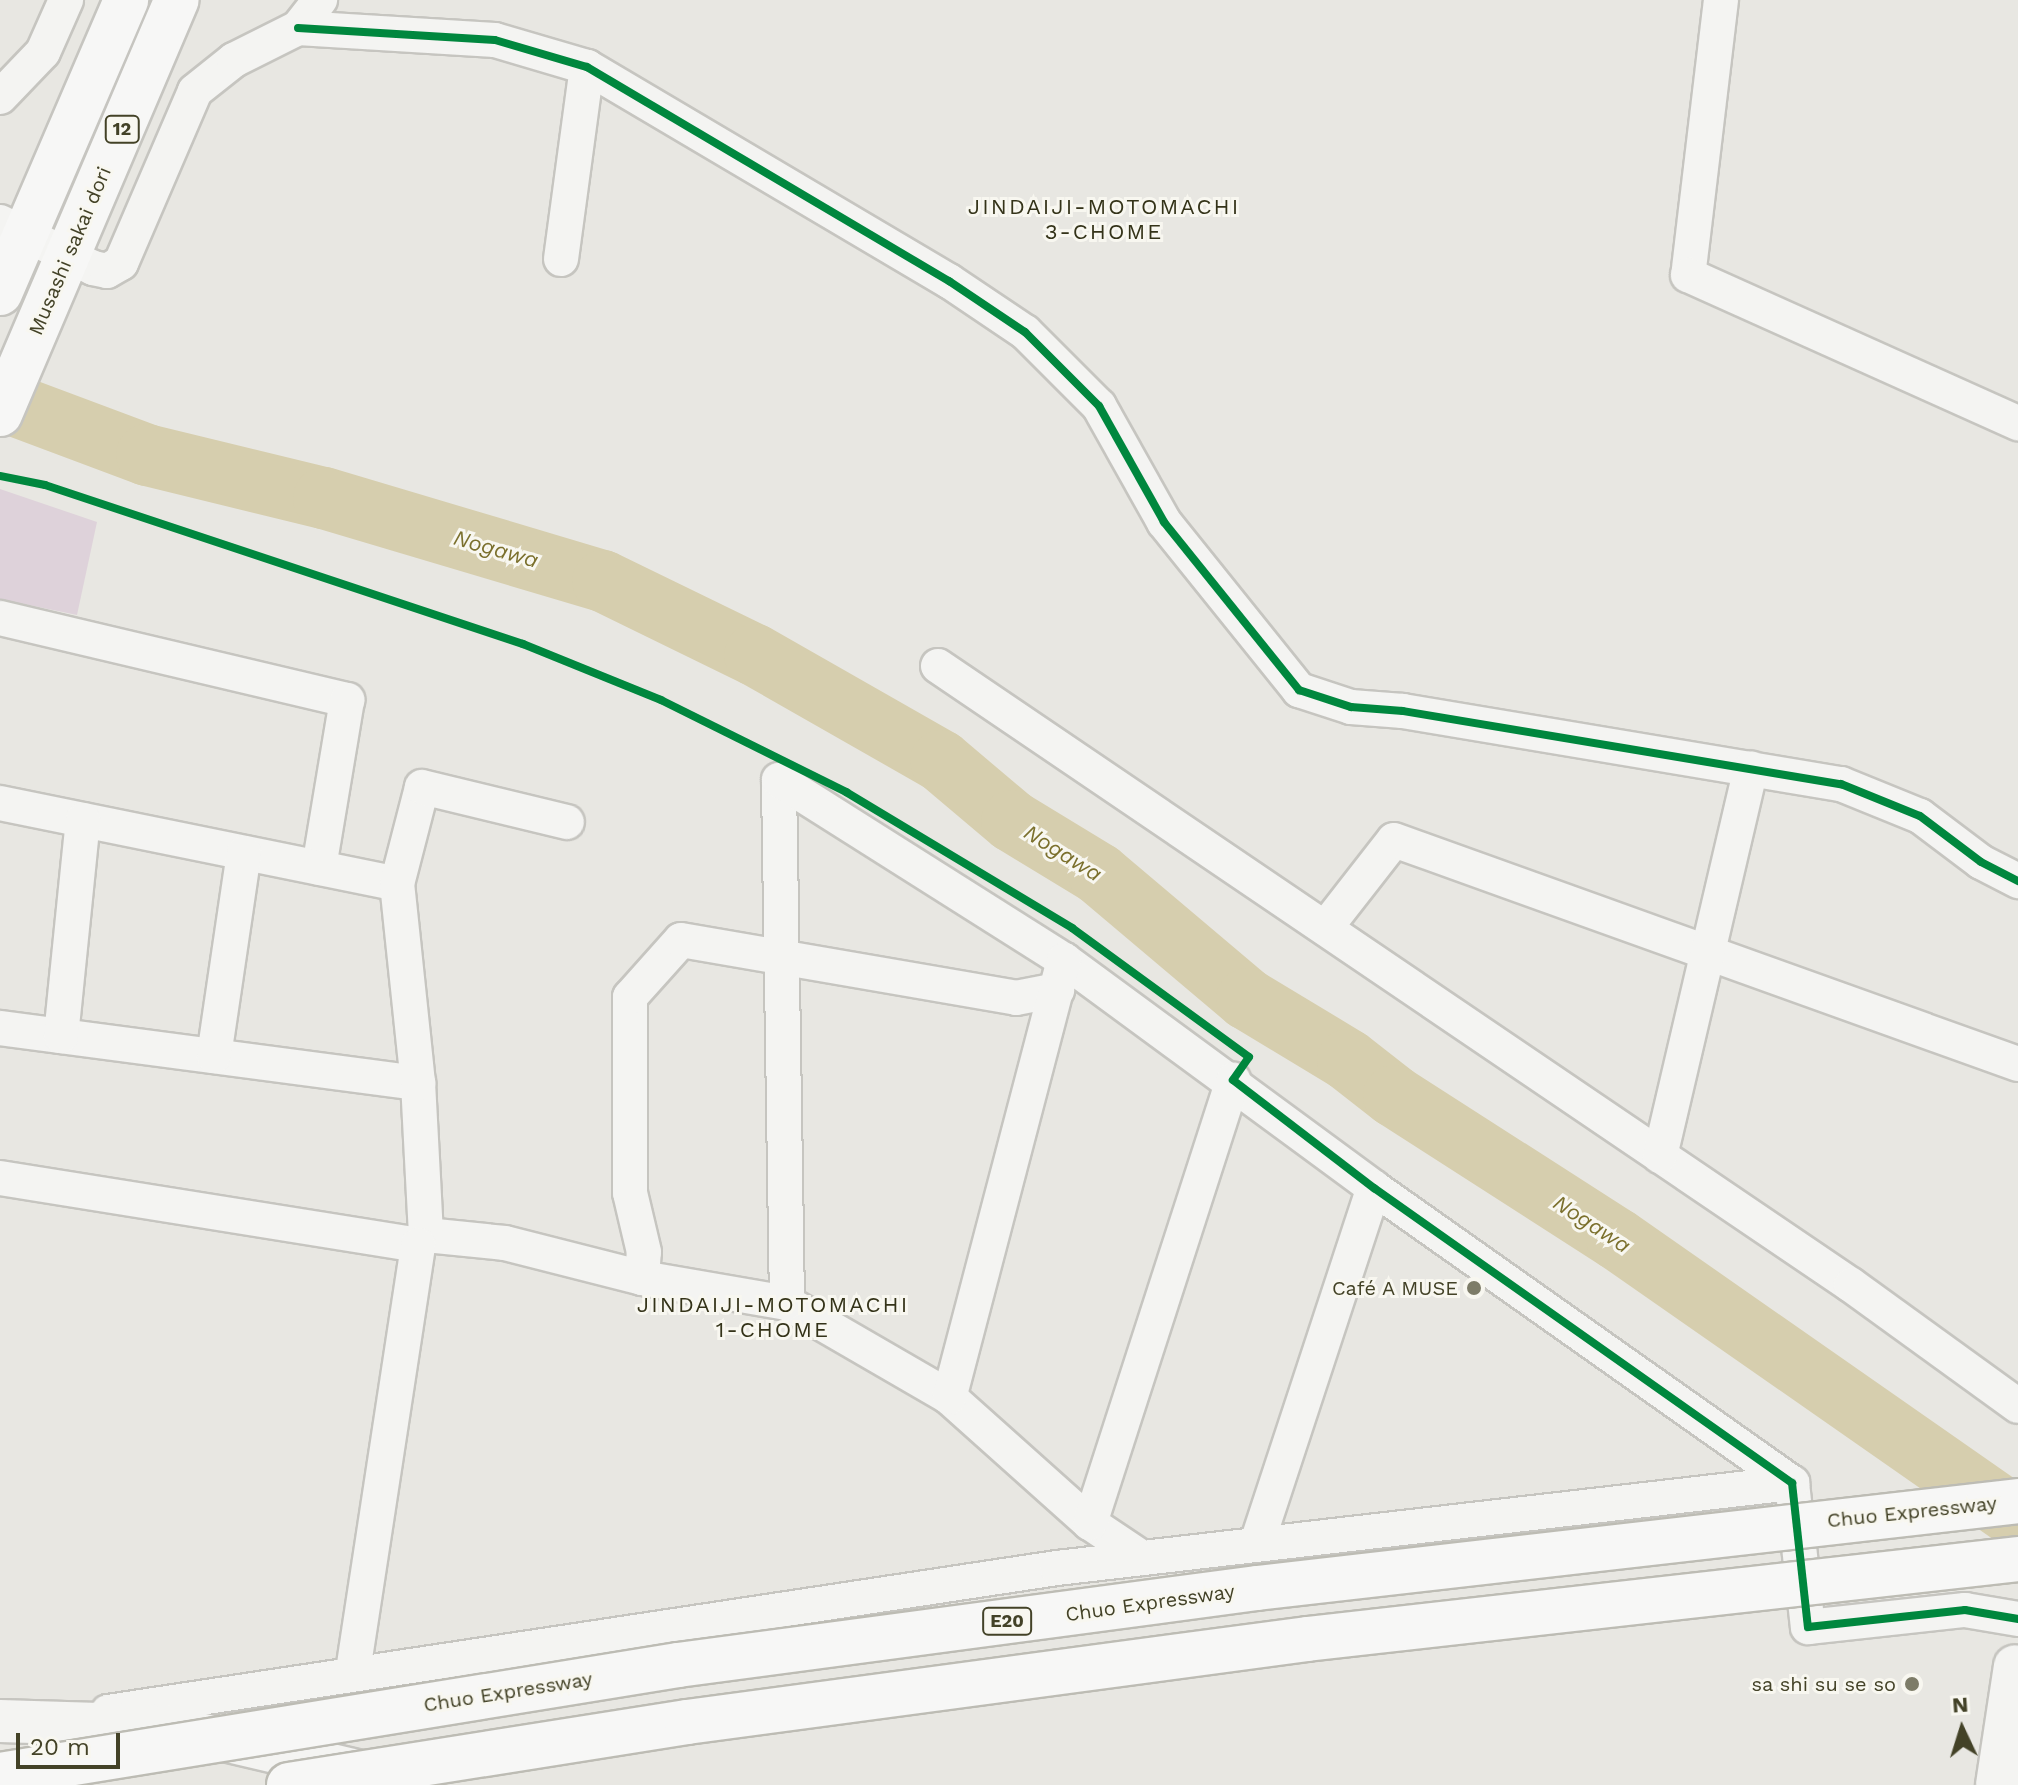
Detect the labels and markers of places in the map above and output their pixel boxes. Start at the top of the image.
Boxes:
place label: Café A MUSE [1330,1276,1458,1300]
marker: Café A MUSE [1465,1279,1483,1297]
place label: sa shi su se so [1751,1672,1896,1696]
marker: sa shi su se so [1903,1675,1921,1693]

